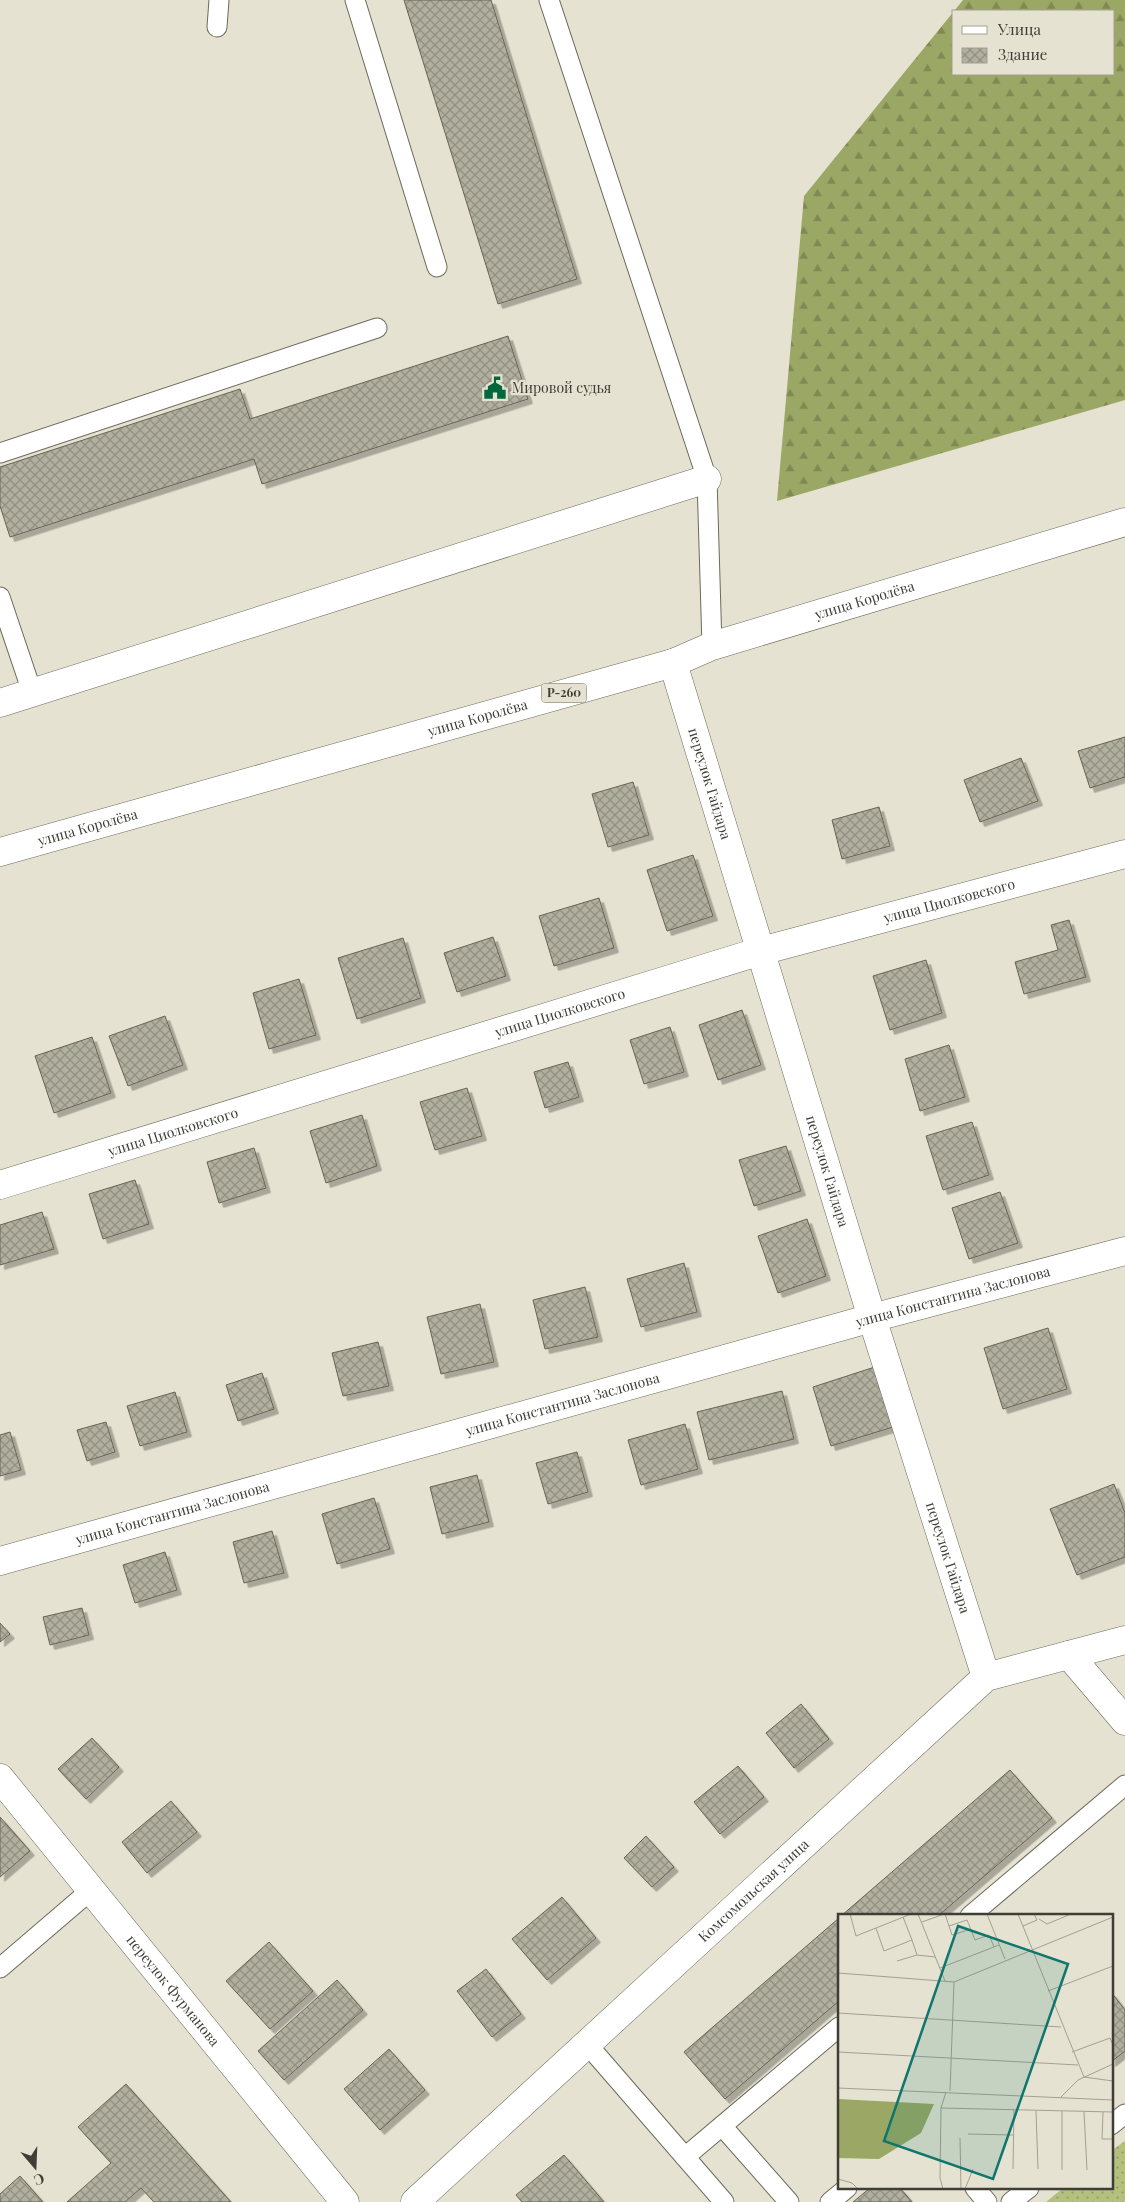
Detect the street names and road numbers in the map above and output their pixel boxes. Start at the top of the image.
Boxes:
street label: улица Королёва [812,576,917,624]
road number: Р-260 [542,684,586,702]
street label: улица Королёва [424,694,529,741]
street label: переулок Гайдара [684,725,736,842]
street label: улица Королёва [34,804,140,850]
street label: улица Циолковского [880,874,1017,927]
street label: улица Циолковского [492,983,628,1042]
street label: улица Циолковского [105,1102,241,1161]
street label: переулок Гайдара [802,1113,854,1229]
street label: улица Константина Заслонова [853,1261,1052,1331]
street label: улица Константина Заслонова [462,1368,661,1440]
street label: улица Константина Заслонова [72,1476,271,1549]
street label: переулок Гайдара [922,1499,975,1616]
street label: Комсомольская улица [694,1835,813,1946]
street label: переулок Фурманова [122,1931,224,2050]

